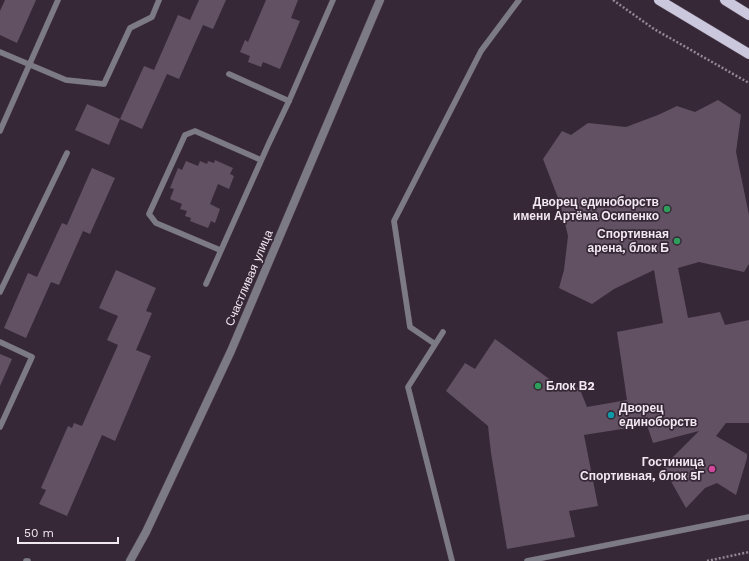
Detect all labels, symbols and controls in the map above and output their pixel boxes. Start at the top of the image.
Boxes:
place label: Дворец единоборств имени Артёма Осипенко [513,195,659,223]
marker: Дворец единоборств имени Артёма Осипенко [662,204,672,214]
place label: Спортивная арена, блок Б [588,227,669,255]
street label: Счастливая улица [222,228,276,328]
marker: Спортивная арена, блок Б [672,236,682,246]
place label: Блок В2 [546,379,595,393]
marker: Блок В2 [533,381,543,391]
place label: Дворец единоборств [619,401,697,429]
marker: Дворец единоборств [606,410,616,420]
place label: Гостиница Спортивная, блок 5Г [580,455,704,483]
marker: Гостиница Спортивная, блок 5Г [707,464,717,474]
scale bar [18,519,118,545]
text: 50 m [24,526,54,540]

